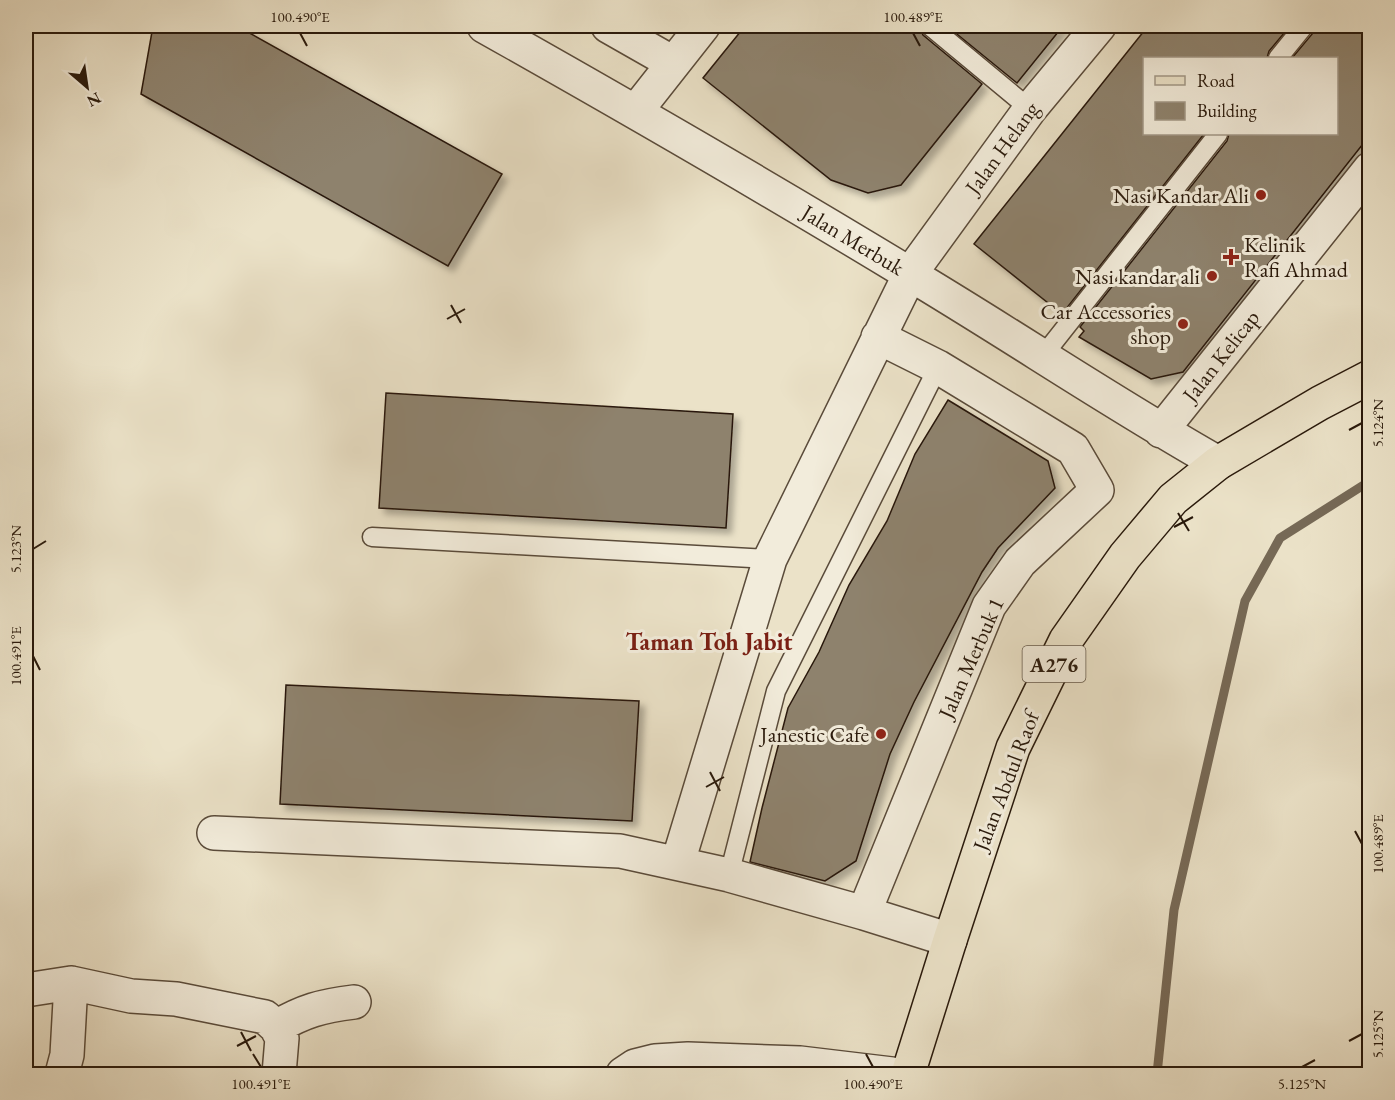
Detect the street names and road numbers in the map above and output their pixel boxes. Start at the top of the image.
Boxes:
street label: Jalan Helang [957,95,1046,202]
street label: Jalan Merbuk [795,197,910,282]
street label: Jalan Kelicap [1175,304,1266,410]
street label: Jalan Merbuk 1 [931,593,1011,725]
road number: A276 [1022,646,1086,682]
street label: Jalan Abdul Raof [965,704,1047,857]

